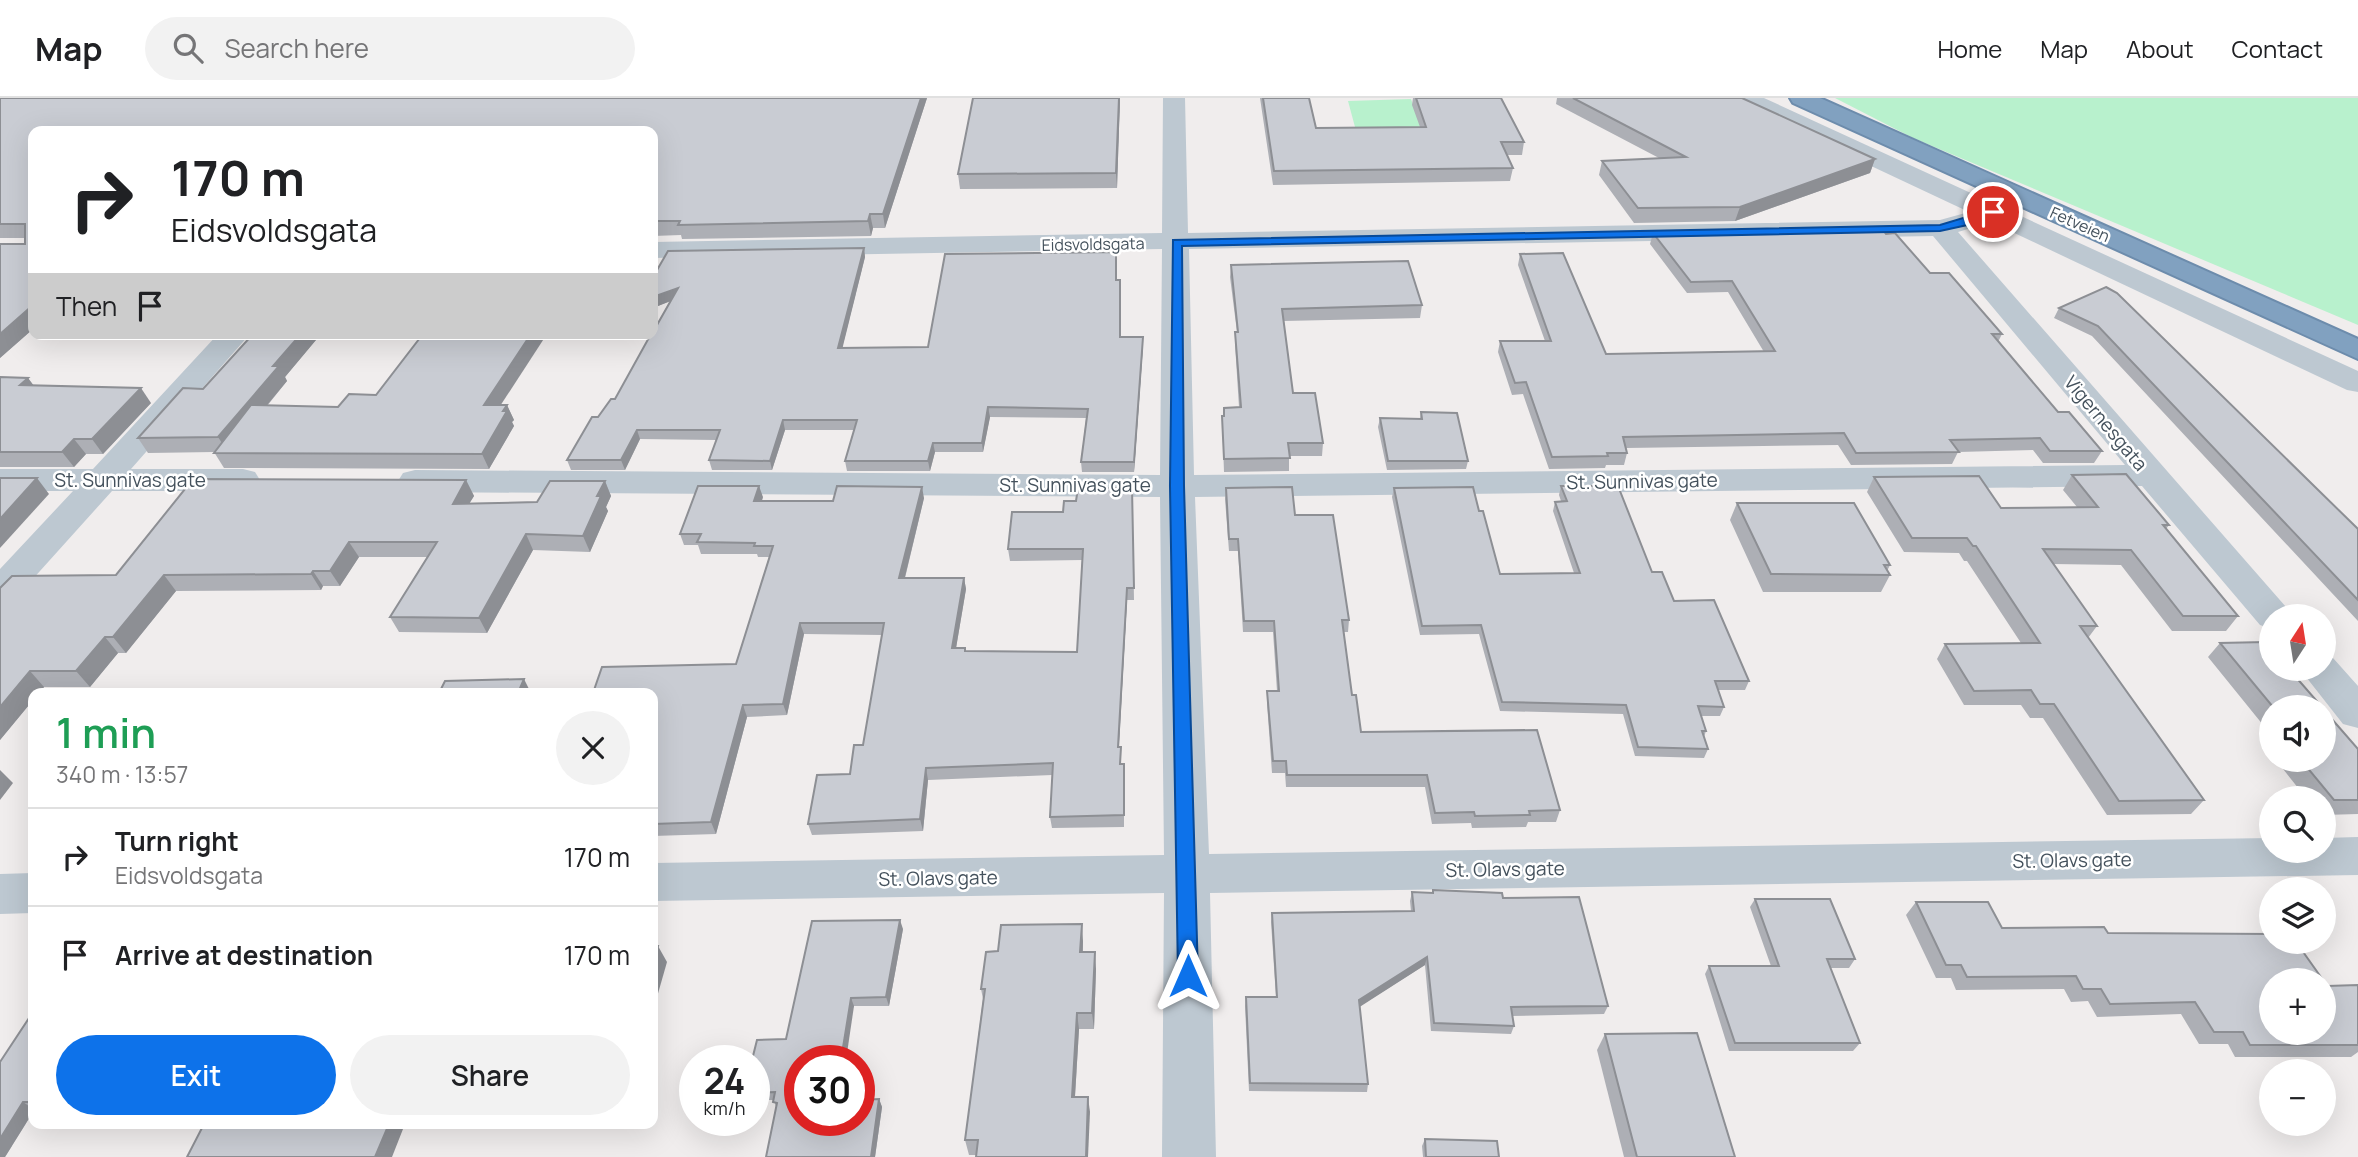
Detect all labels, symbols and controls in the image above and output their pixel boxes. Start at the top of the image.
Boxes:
search box [145,17,635,80]
text: Map [35,26,103,71]
icon: search [169,29,207,67]
text: Search here [225,30,369,66]
text: Home [1937,32,2002,65]
text: Map [2040,32,2088,65]
text: About [2126,32,2194,65]
text: Contact [2232,32,2323,65]
text: 170 m [171,144,305,211]
icon: right [56,154,147,245]
pin [1963,182,2023,242]
icon: arrive [1974,193,2012,231]
street label: Fetveien [2047,201,2113,247]
text: Eidsvoldsgata [171,208,377,252]
street label: Eidsvoldsgata [1041,232,1145,256]
icon: arrive [131,287,169,325]
text: Then [56,288,117,324]
street label: Vigernesgata [2058,370,2154,476]
street label: St. Sunnivas gate [54,467,206,493]
street label: St. Sunnivas gate [1566,467,1718,495]
street label: St. Sunnivas gate [999,472,1151,498]
north arrow [2259,604,2336,681]
map controls [2259,604,2336,1136]
button: sound [2259,695,2336,772]
text: 1 min [56,703,156,761]
button: close [556,711,630,785]
text: 340 m · 13:57 [56,758,188,790]
button: search [2259,786,2336,863]
text: Turn right [115,823,239,859]
icon: right [56,838,94,876]
text: 170 m [564,839,630,875]
street label: St. Olavs gate [2012,846,2132,874]
street label: St. Olavs gate [1445,855,1565,883]
text: Eidsvoldsgata [115,859,263,891]
street label: St. Olavs gate [878,864,998,892]
button: layers [2259,877,2336,954]
icon: arrive [56,936,94,974]
text: Arrive at destination [115,937,373,973]
text: 170 m [564,937,630,973]
position arrow [1151,939,1225,1013]
button: + [2259,968,2336,1045]
button: Exit [56,1035,336,1115]
button: Share [350,1035,630,1115]
speed limit sign: 30 [784,1045,875,1136]
text: 24 [704,1057,745,1105]
button: − [2259,1059,2336,1136]
text: km/h [704,1096,745,1120]

